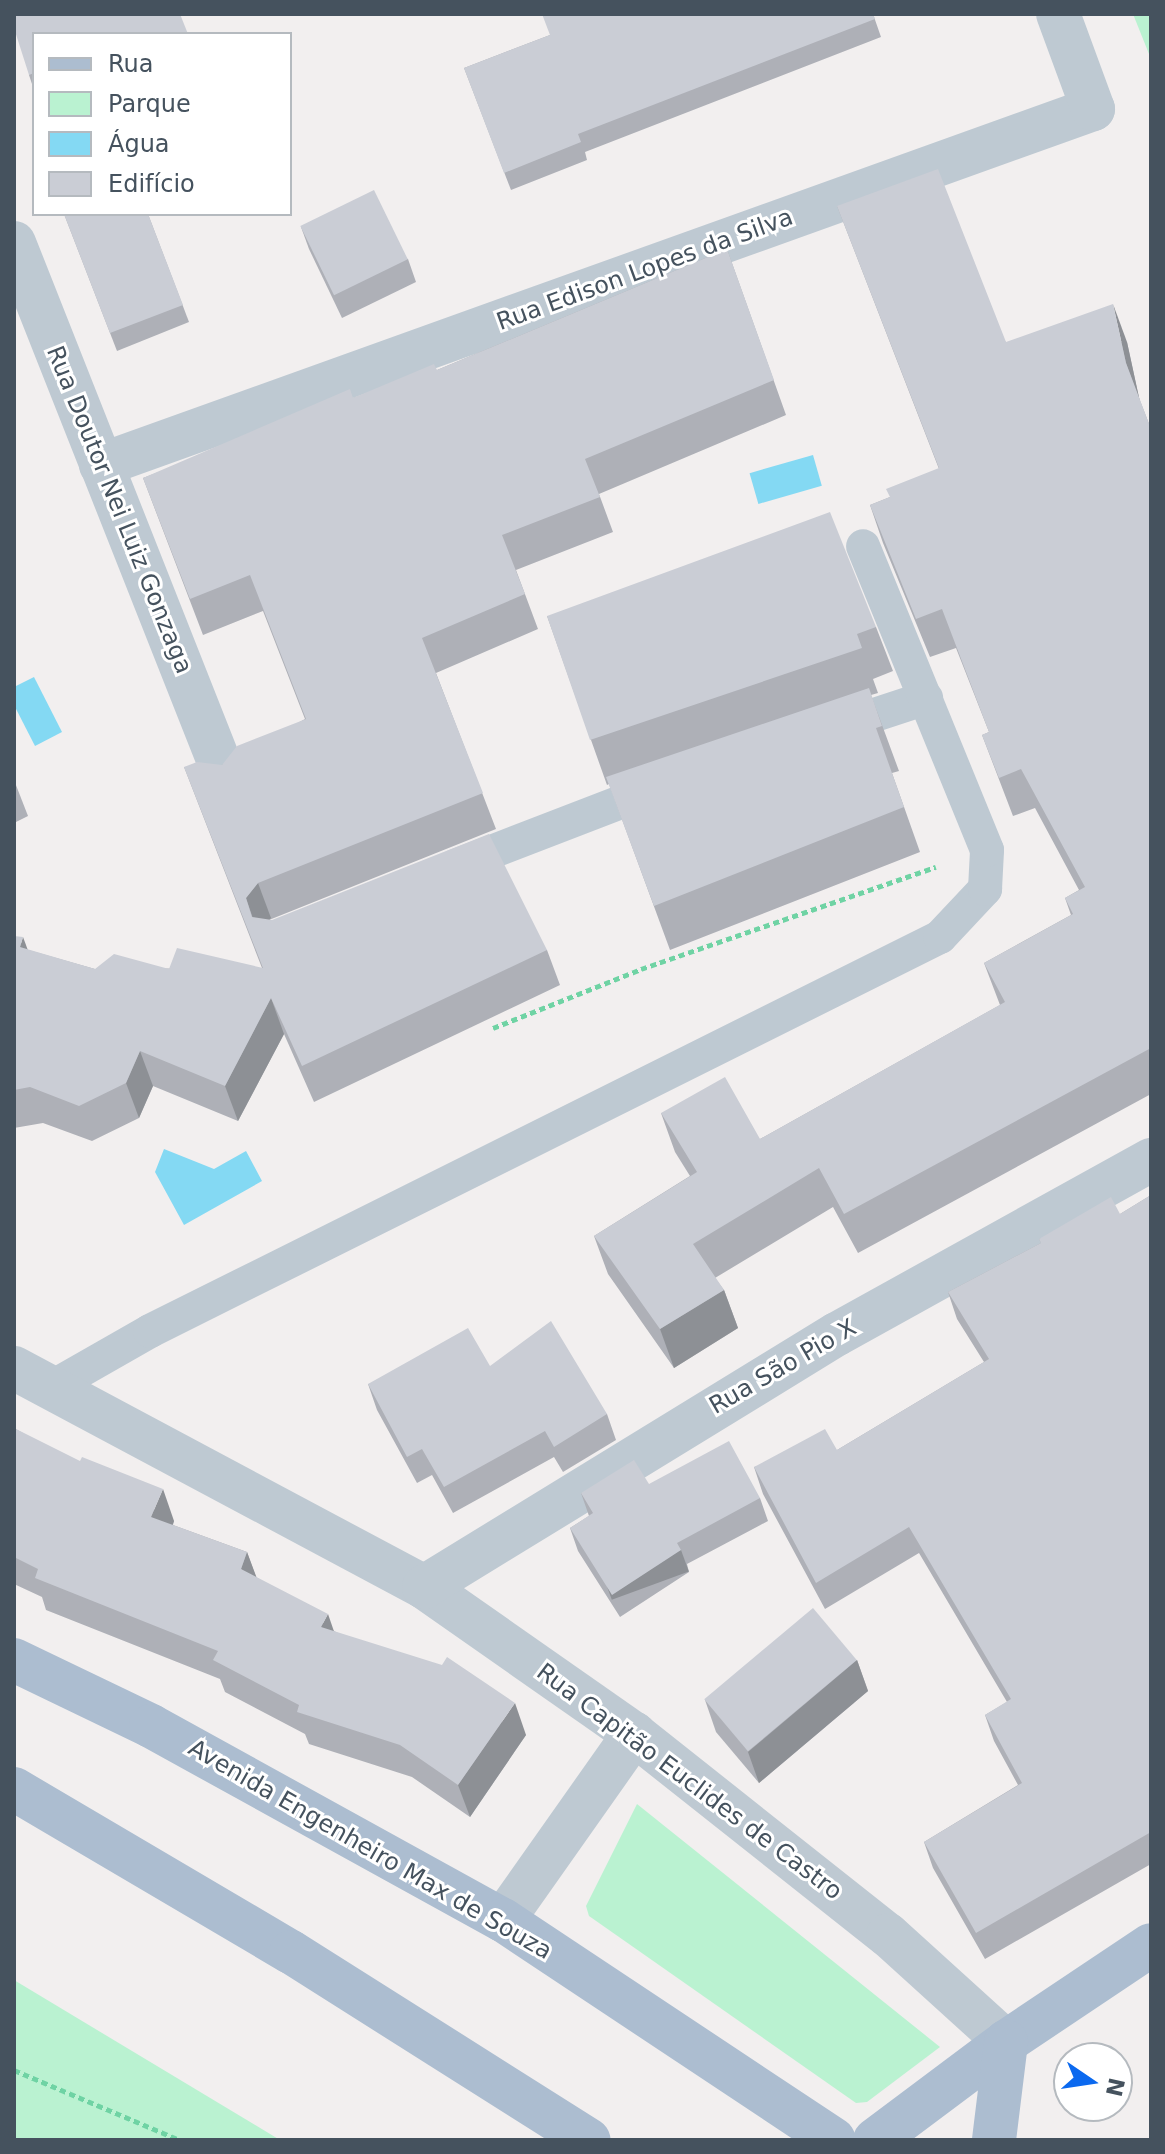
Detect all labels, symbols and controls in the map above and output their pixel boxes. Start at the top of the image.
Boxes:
legend [32,32,292,216]
text: Rua [108,50,154,78]
text: Parque [108,90,191,118]
text: Água [108,130,170,158]
text: Edifício [108,170,195,198]
street label: Rua Edison Lopes da Silva [493,203,797,337]
street label: Rua Doutor Nei Luiz Gonzaga [40,342,198,678]
street label: Rua São Pio X [704,1313,862,1421]
street label: Rua Capitão Euclides de Castro [531,1658,847,1906]
street label: Avenida Engenheiro Max de Souza [183,1734,557,1966]
north arrow [1053,2042,1133,2122]
text: N [1101,2075,1129,2099]

